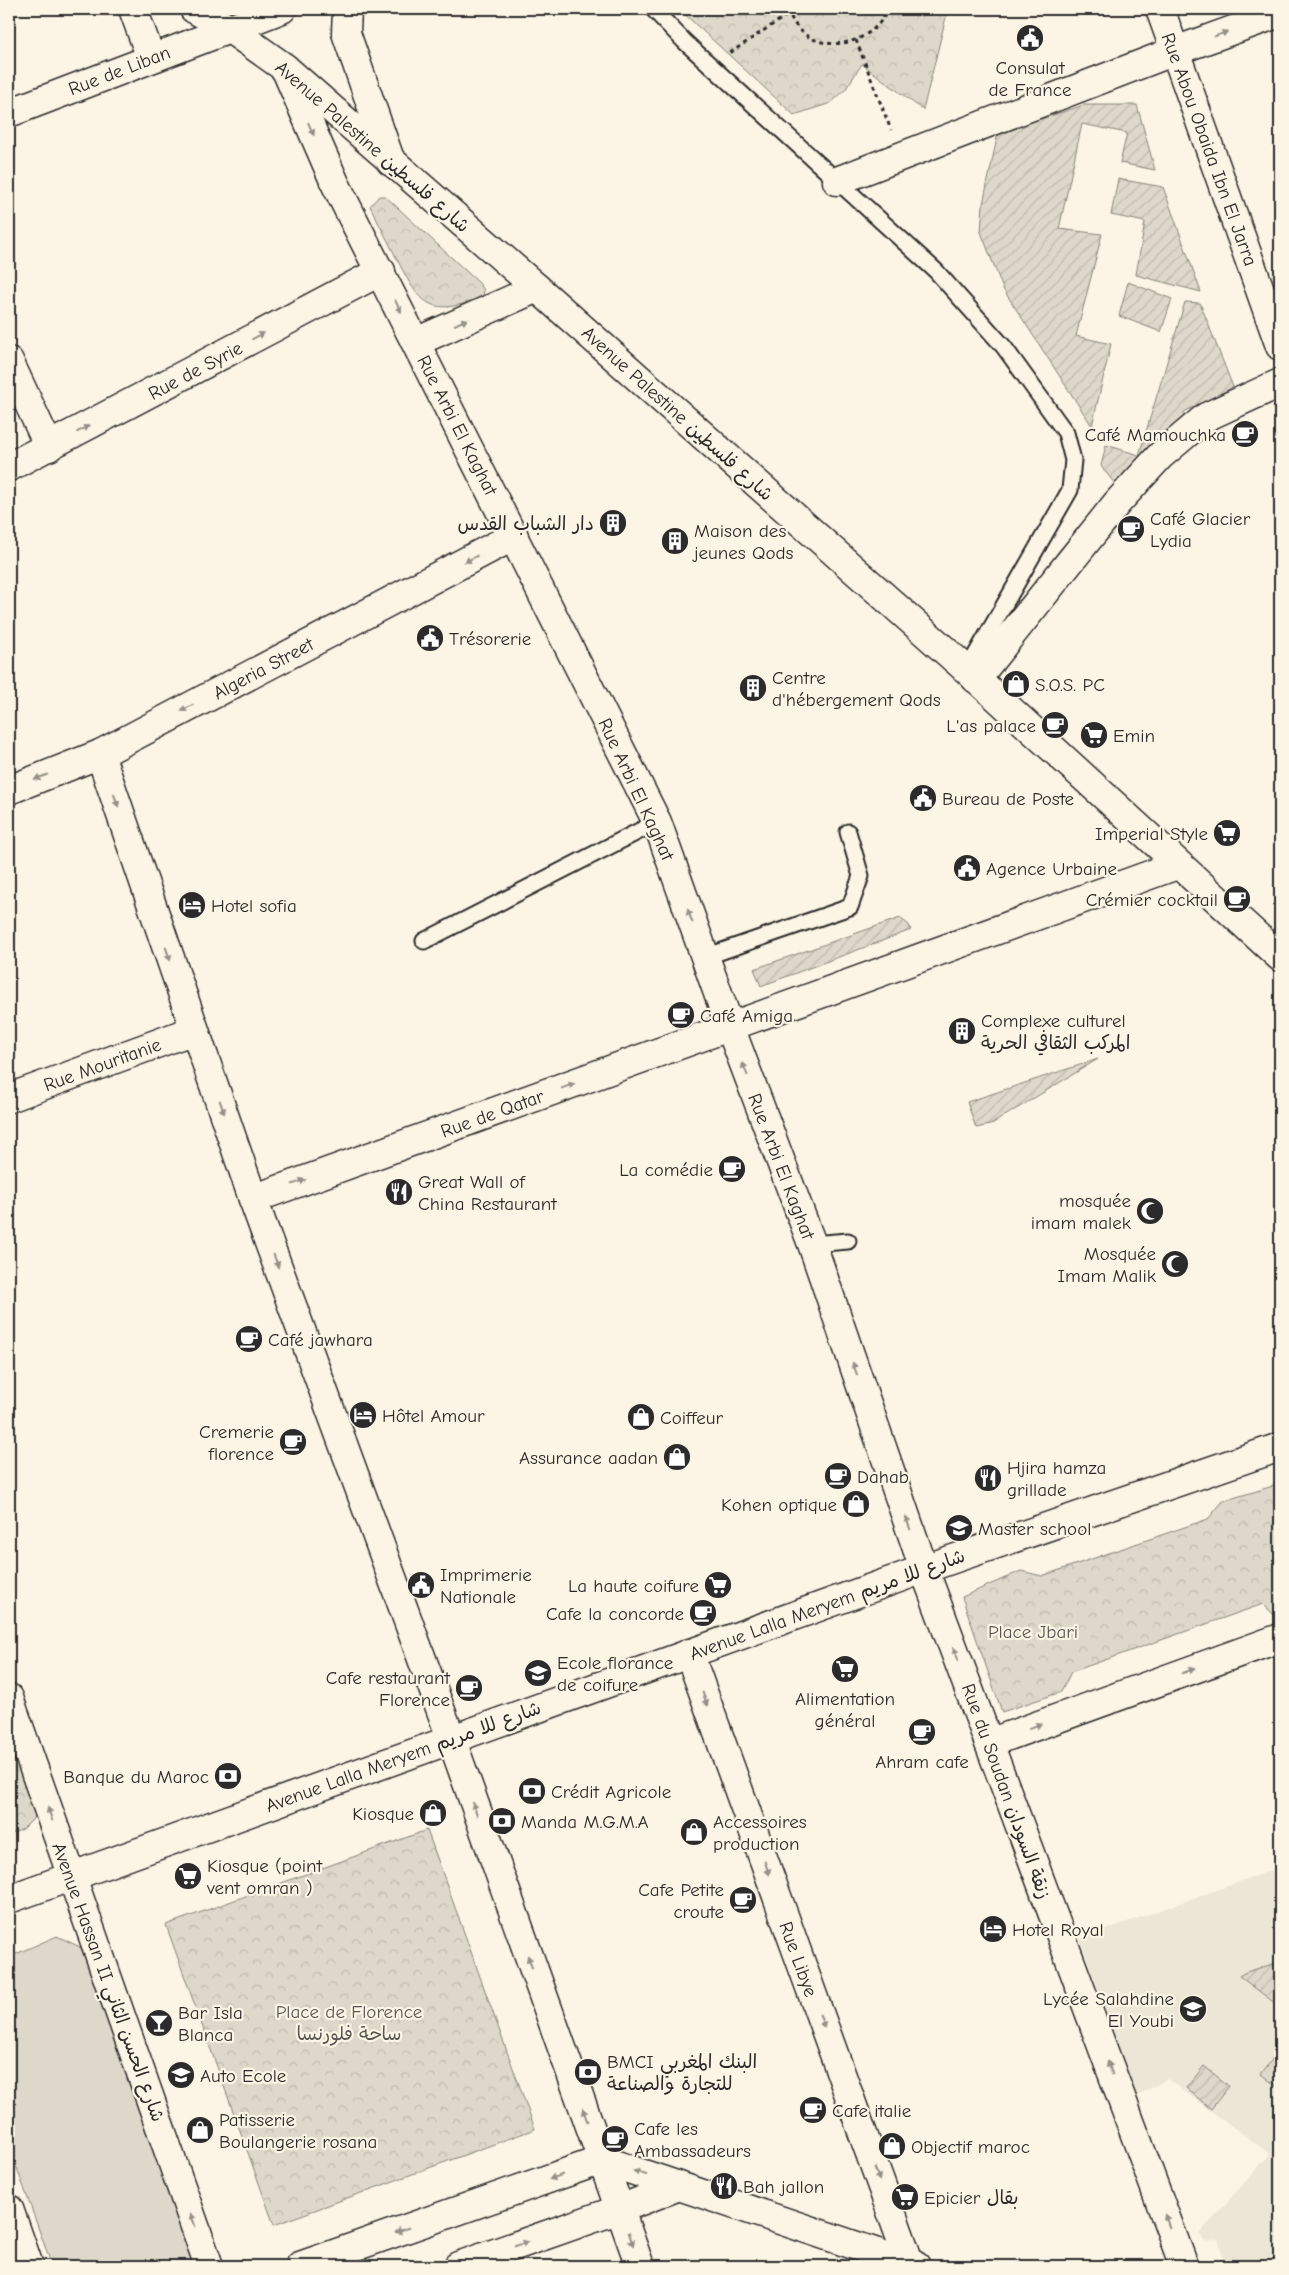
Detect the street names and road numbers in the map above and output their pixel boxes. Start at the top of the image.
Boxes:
street label: Rue Abou Obaida Ibn El Jarra [1157,30,1262,269]
street label: Rue de Liban [65,41,173,100]
street label: Avenue Palestine شارع فلسطين [269,56,474,239]
street label: Avenue Palestine شارع فلسطين [576,322,778,507]
street label: Rue de Syrie [145,337,246,405]
street label: Rue Arbi El Kaghat [412,352,502,500]
street label: Algeria Street [210,633,318,705]
street label: Rue Arbi El Kaghat [594,715,679,864]
street label: Rue Mouritanie [41,1033,164,1096]
street label: Rue de Qatar [438,1085,547,1143]
street label: Rue Arbi El Kaghat [743,1090,819,1243]
street label: Avenue Lalla Meryem شارع للا مريم [687,1545,969,1668]
street label: Rue du Soudan زنقة السودان [957,1681,1055,1902]
street label: Avenue Lalla Meryem شارع للا مريم [263,1697,545,1820]
street label: Avenue Hassan II شارع الحسن الثاني [43,1840,169,2127]
street label: Rue Libye [774,1919,822,2000]

